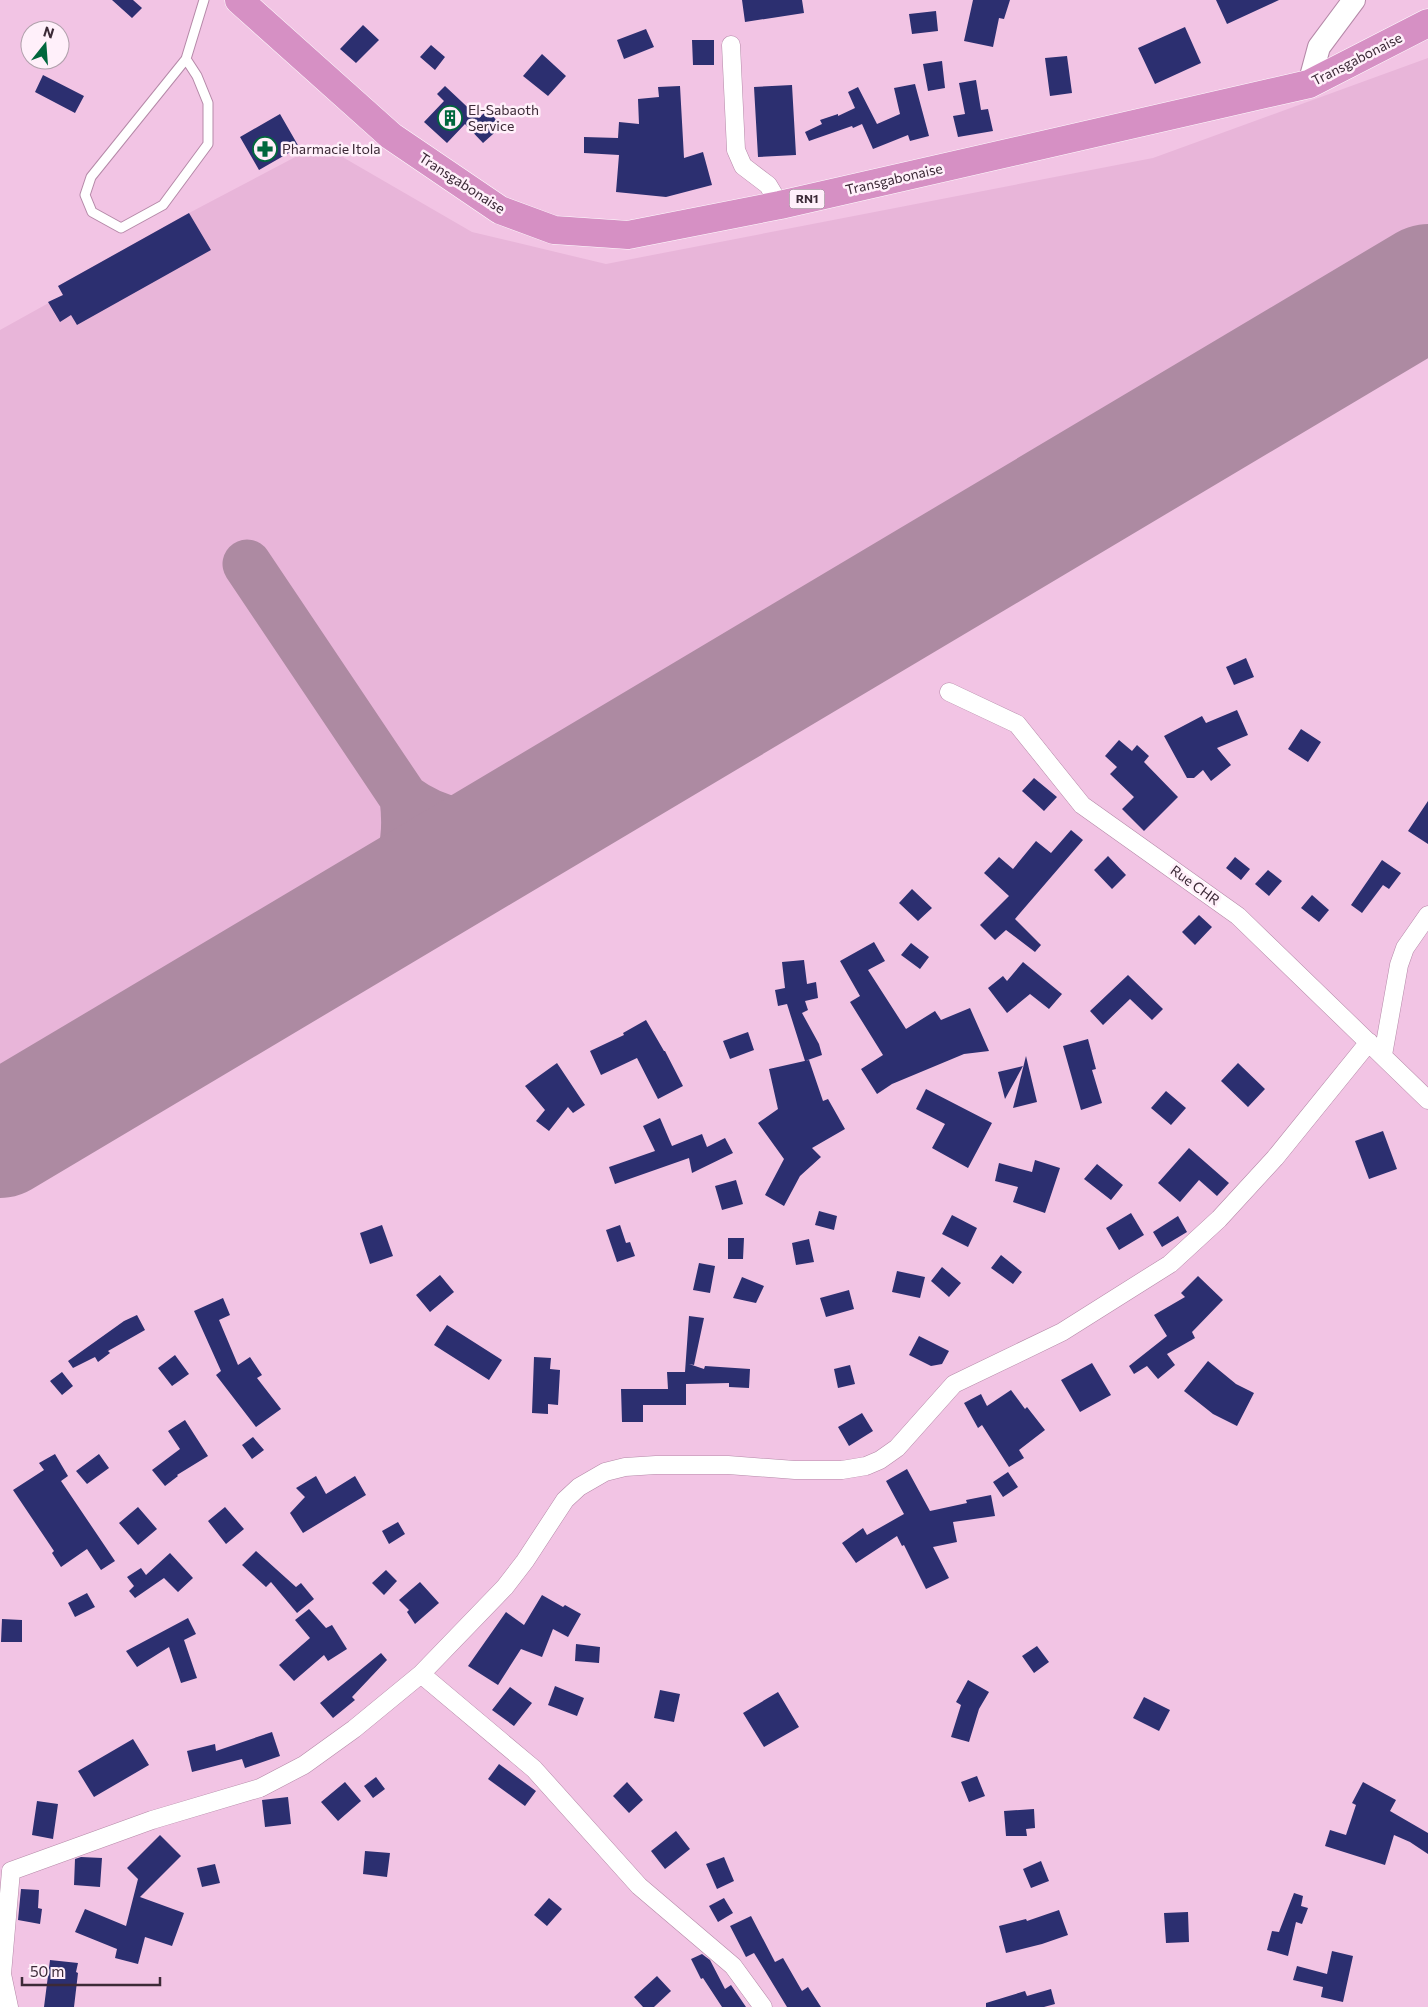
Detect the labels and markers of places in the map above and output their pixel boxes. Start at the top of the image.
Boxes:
place label: El-Sabaoth Service [468,101,539,134]
building icon: El-Sabaoth Service [437,105,463,131]
pharmacy icon: Pharmacie Itola [252,136,278,162]
place label: Pharmacie Itola [282,140,381,157]

